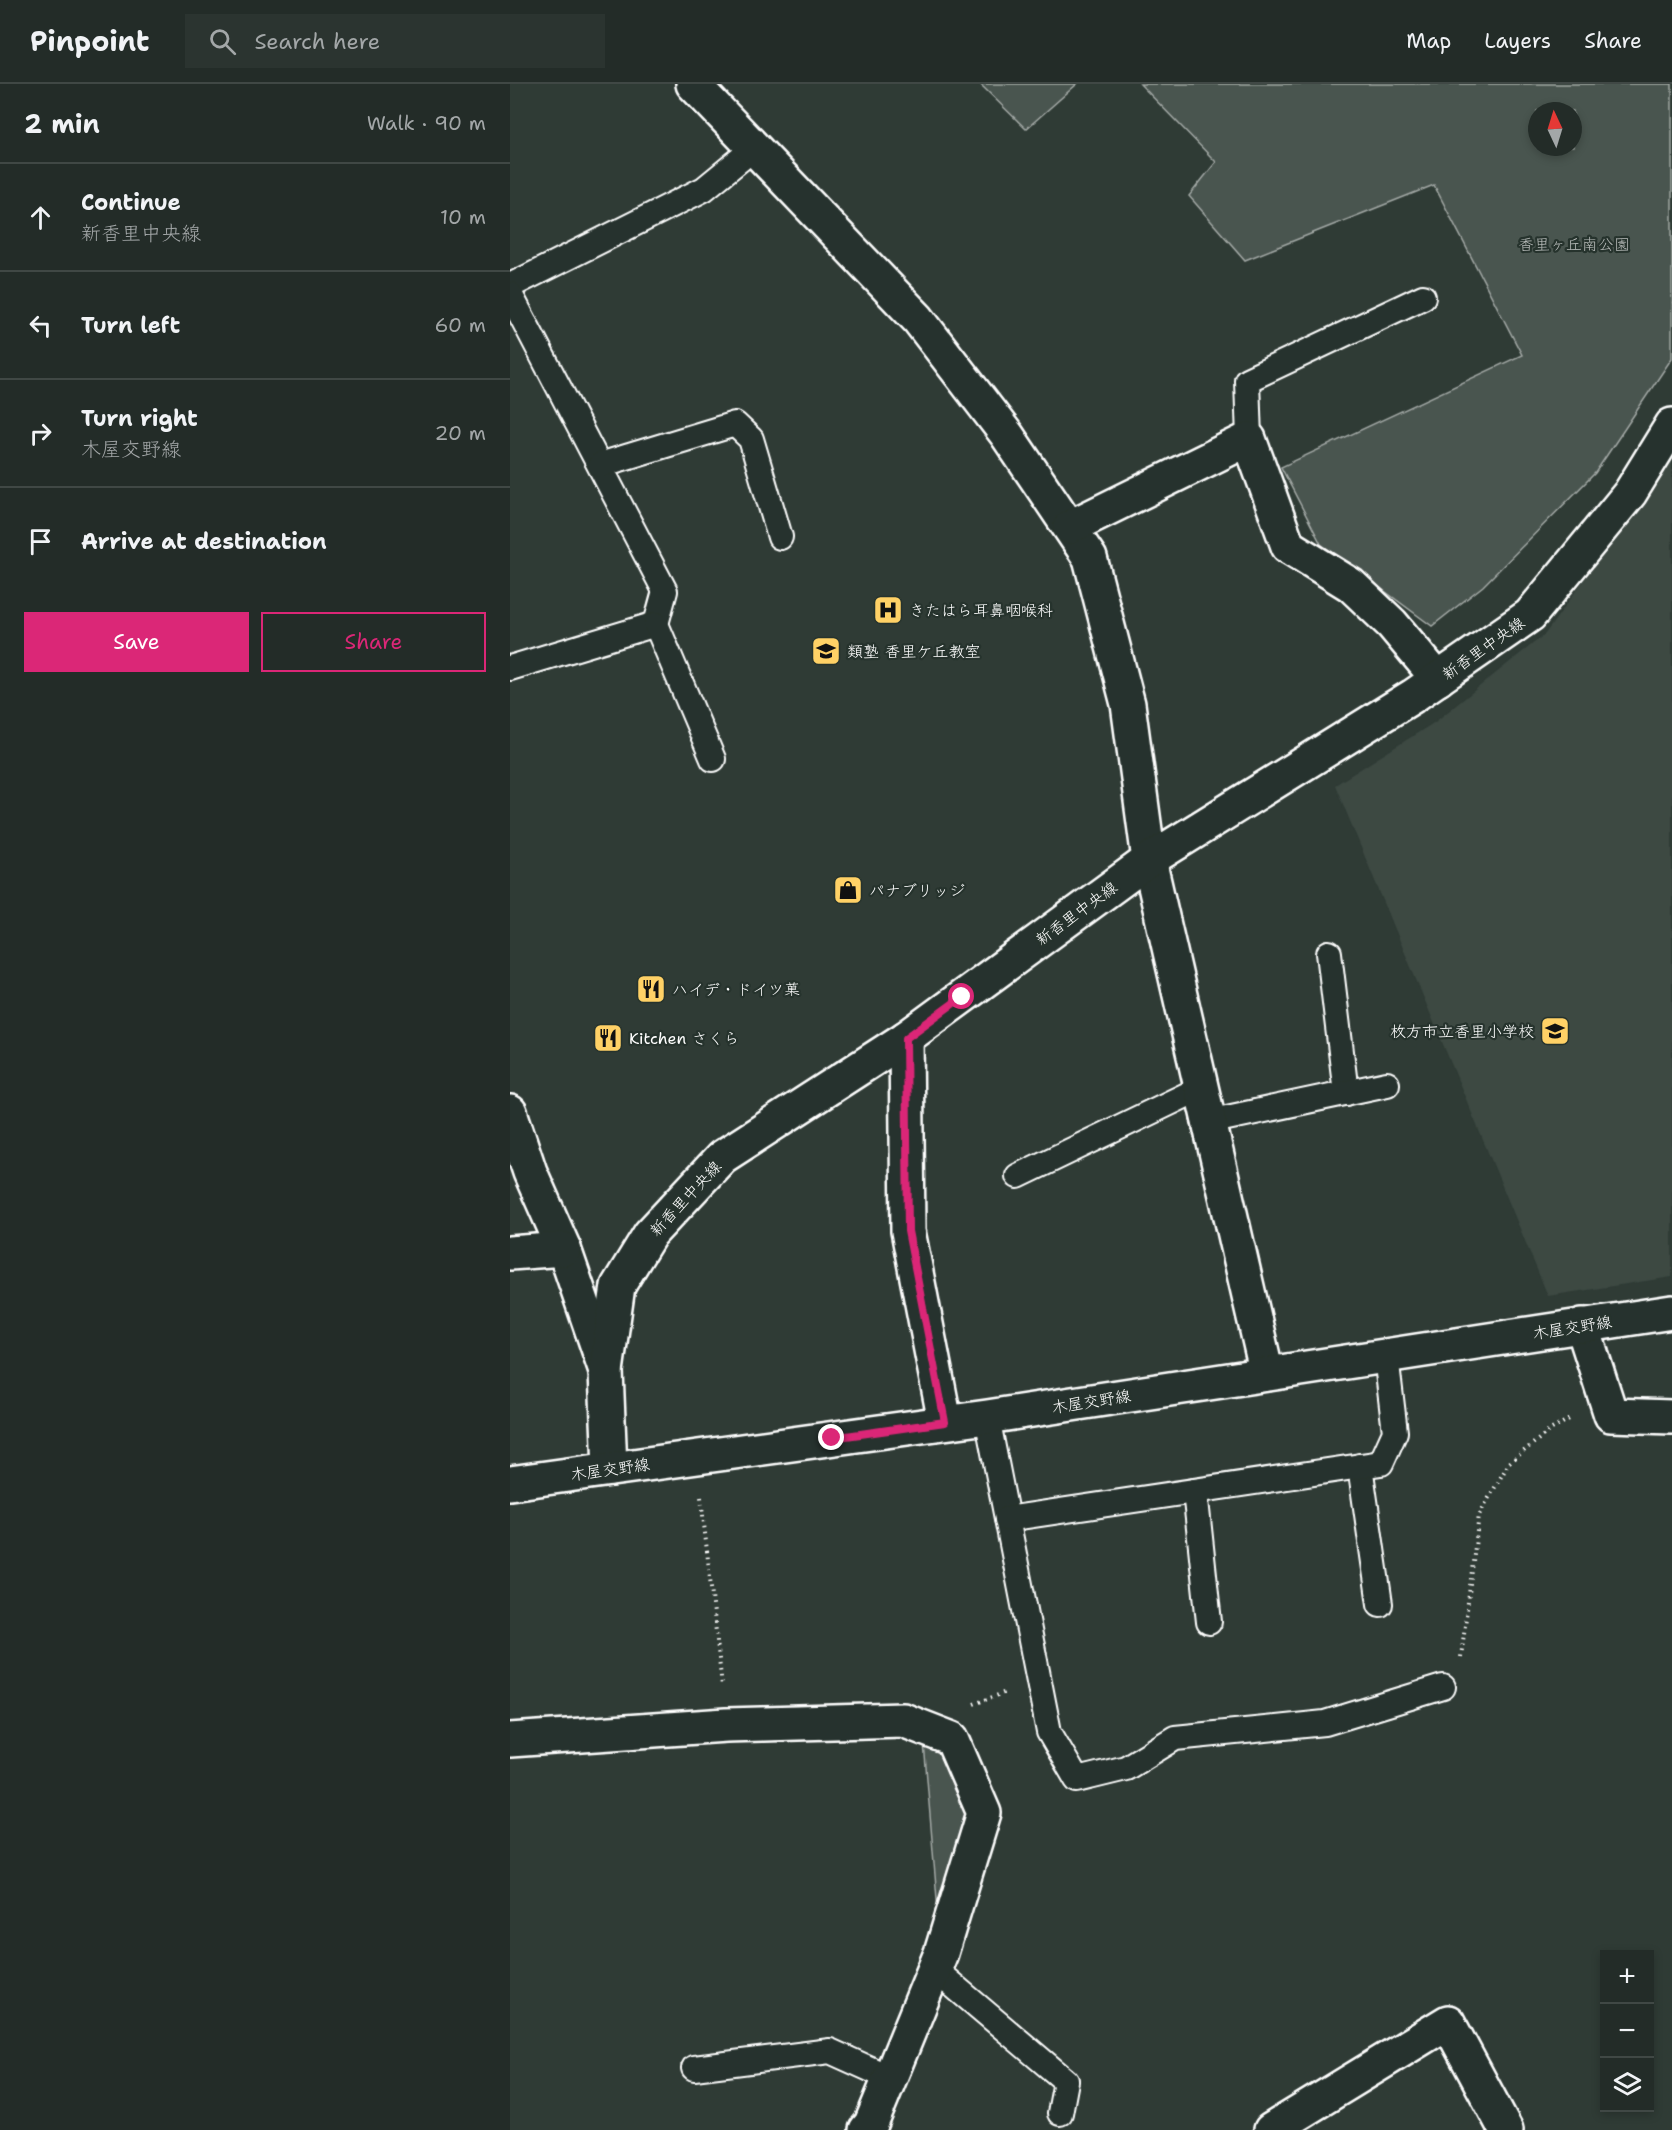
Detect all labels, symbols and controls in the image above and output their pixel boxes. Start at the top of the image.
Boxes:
search box [185,14,605,68]
text: Pinpoint [30,22,149,60]
icon: search [206,25,239,58]
text: Search here [254,27,380,56]
text: Map [1406,27,1451,55]
text: Layers [1484,27,1551,55]
text: Share [1584,27,1642,55]
north arrow [1528,102,1582,156]
text: 2 min [24,106,100,141]
text: Walk · 90 m [367,110,486,136]
text: Continue [81,188,181,217]
icon: ahead [24,201,57,234]
text: 10 m [440,204,486,230]
text: 新香里中央線 [81,220,201,246]
park label: 香里ヶ丘南公園 [1518,234,1630,255]
icon: left [24,309,57,342]
text: Turn left [81,311,180,340]
text: 60 m [434,312,486,338]
text: Turn right [81,404,198,433]
icon: right [24,417,57,450]
text: 20 m [435,420,486,446]
text: 木屋交野線 [81,436,181,462]
icon: arrive [24,525,57,558]
text: Arrive at destination [81,527,327,556]
hospital icon: きたはら耳鼻咽喉科 [872,594,904,626]
place label: きたはら耳鼻咽喉科 [909,600,1053,621]
button: Save [24,612,249,672]
button: Share [261,612,486,672]
street label: 新香里中央線 [1438,612,1529,685]
school or university icon: 類塾 香里ケ丘教室 [810,635,842,667]
place label: 類塾 香里ケ丘教室 [847,641,980,662]
shop icon: パナブリッジ [832,874,864,906]
street label: 新香里中央線 [1031,877,1121,950]
place label: パナブリッジ [869,880,965,901]
restaurant icon: ハイデ・ドイツ菓 [635,973,667,1005]
place label: ハイデ・ドイツ菓 [672,979,800,1000]
route start [948,983,974,1009]
school or university icon: 枚方市立香里小学校 [1539,1015,1571,1047]
place label: 枚方市立香里小学校 [1390,1021,1534,1042]
restaurant icon: Kitchen さくら [592,1022,624,1054]
place label: Kitchen さくら [629,1028,740,1049]
street label: 新香里中央線 [645,1156,726,1241]
street label: 木屋交野線 [1531,1311,1613,1344]
street label: 木屋交野線 [1050,1385,1132,1418]
route end [818,1424,844,1450]
street label: 木屋交野線 [569,1454,651,1485]
map controls [1600,1950,1654,2112]
button: + [1600,1950,1654,2004]
button: − [1600,2004,1654,2058]
button: layers [1600,2058,1654,2112]

